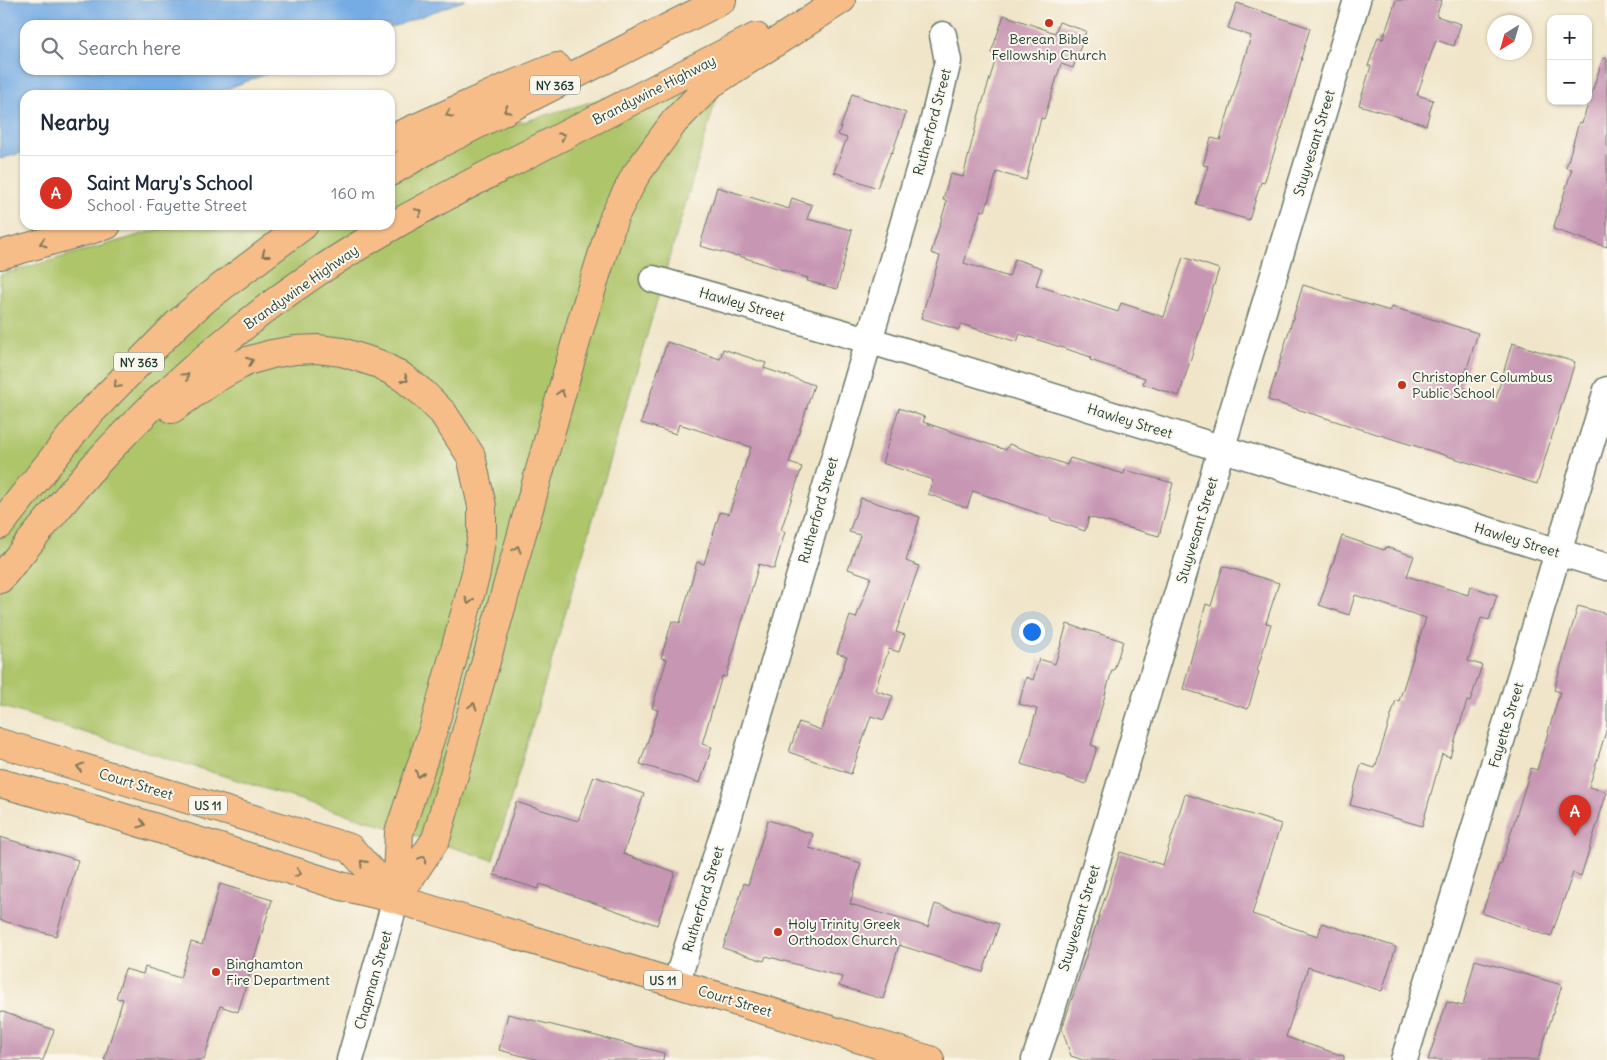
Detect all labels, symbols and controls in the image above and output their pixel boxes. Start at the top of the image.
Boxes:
north arrow [1487,15,1532,60]
map controls [1547,15,1592,105]
button: + [1547,15,1592,60]
marker: Berean Bible Fellowship Church [1043,17,1055,29]
search box [20,20,395,75]
place label: Berean Bible Fellowship Church [992,30,1106,64]
icon: search [38,34,66,62]
text: Search here [78,36,181,60]
street label: Brandywine Highway [589,51,719,129]
button: − [1547,60,1592,105]
street label: Rutherford Street [909,66,955,177]
road number: NY 363 [530,76,580,94]
street label: Stuyvesant Street [1289,87,1339,198]
one-way arrow [503,104,512,114]
one-way arrow [445,107,454,118]
text: Nearby [40,109,110,136]
one-way arrow [557,132,566,142]
text: Saint Mary's School [87,171,253,195]
text: A [51,183,61,203]
text: 160 m [331,183,375,203]
text: School · Fayette Street [87,195,247,215]
one-way arrow [413,208,422,218]
one-way arrow [39,237,48,248]
street label: Brandywine Highway [240,241,362,333]
one-way arrow [261,248,271,257]
street label: Hawley Street [697,283,787,325]
road number: NY 363 [114,352,164,372]
one-way arrow [245,357,254,367]
place label: Christopher Columbus Public School [1412,368,1553,402]
one-way arrow [181,373,190,382]
one-way arrow [399,373,409,382]
one-way arrow [114,379,123,388]
marker: Christopher Columbus Public School [1396,379,1408,391]
one-way arrow [556,389,566,397]
street label: Hawley Street [1085,399,1175,443]
street label: Rutherford Street [794,454,842,565]
street label: Stuyvesant Street [1172,474,1222,585]
street label: Hawley Street [1472,518,1562,562]
one-way arrow [512,546,522,554]
one-way arrow [464,596,475,605]
your location [1019,619,1045,645]
street label: Fayette Street [1484,680,1528,770]
one-way arrow [468,702,478,710]
one-way arrow [76,762,84,772]
street label: Court Street [97,764,175,804]
one-way arrow [415,769,425,777]
pin: A [1559,795,1591,836]
road number: US 11 [189,796,227,814]
one-way arrow [138,818,146,828]
street label: Rutherford Street [678,844,728,954]
one-way arrow [417,855,426,865]
one-way arrow [360,860,369,869]
street label: Stuyvesant Street [1054,862,1104,973]
one-way arrow [293,867,301,877]
place label: Holy Trinity Greek Orthodox Church [788,915,900,949]
marker: Holy Trinity Greek Orthodox Church [772,926,784,938]
street label: Chapman Street [350,928,396,1032]
place label: Binghamton Fire Department [226,955,330,989]
marker: Binghamton Fire Department [210,966,222,978]
road number: US 11 [644,970,682,990]
street label: Court Street [696,981,774,1021]

